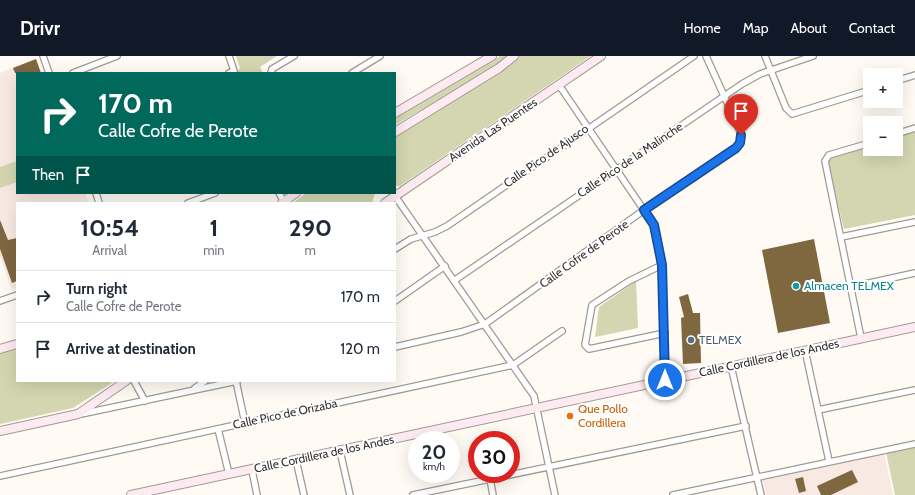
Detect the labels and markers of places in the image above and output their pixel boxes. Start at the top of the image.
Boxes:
pin [724,94,758,135]
place label: Almacen TELMEX [804,278,895,293]
marker: Almacen TELMEX [791,281,801,291]
place label: TELMEX [699,332,742,347]
marker: TELMEX [686,335,696,345]
place label: Que Pollo Cordillera [578,401,628,430]
marker: Que Pollo Cordillera [565,411,575,421]

